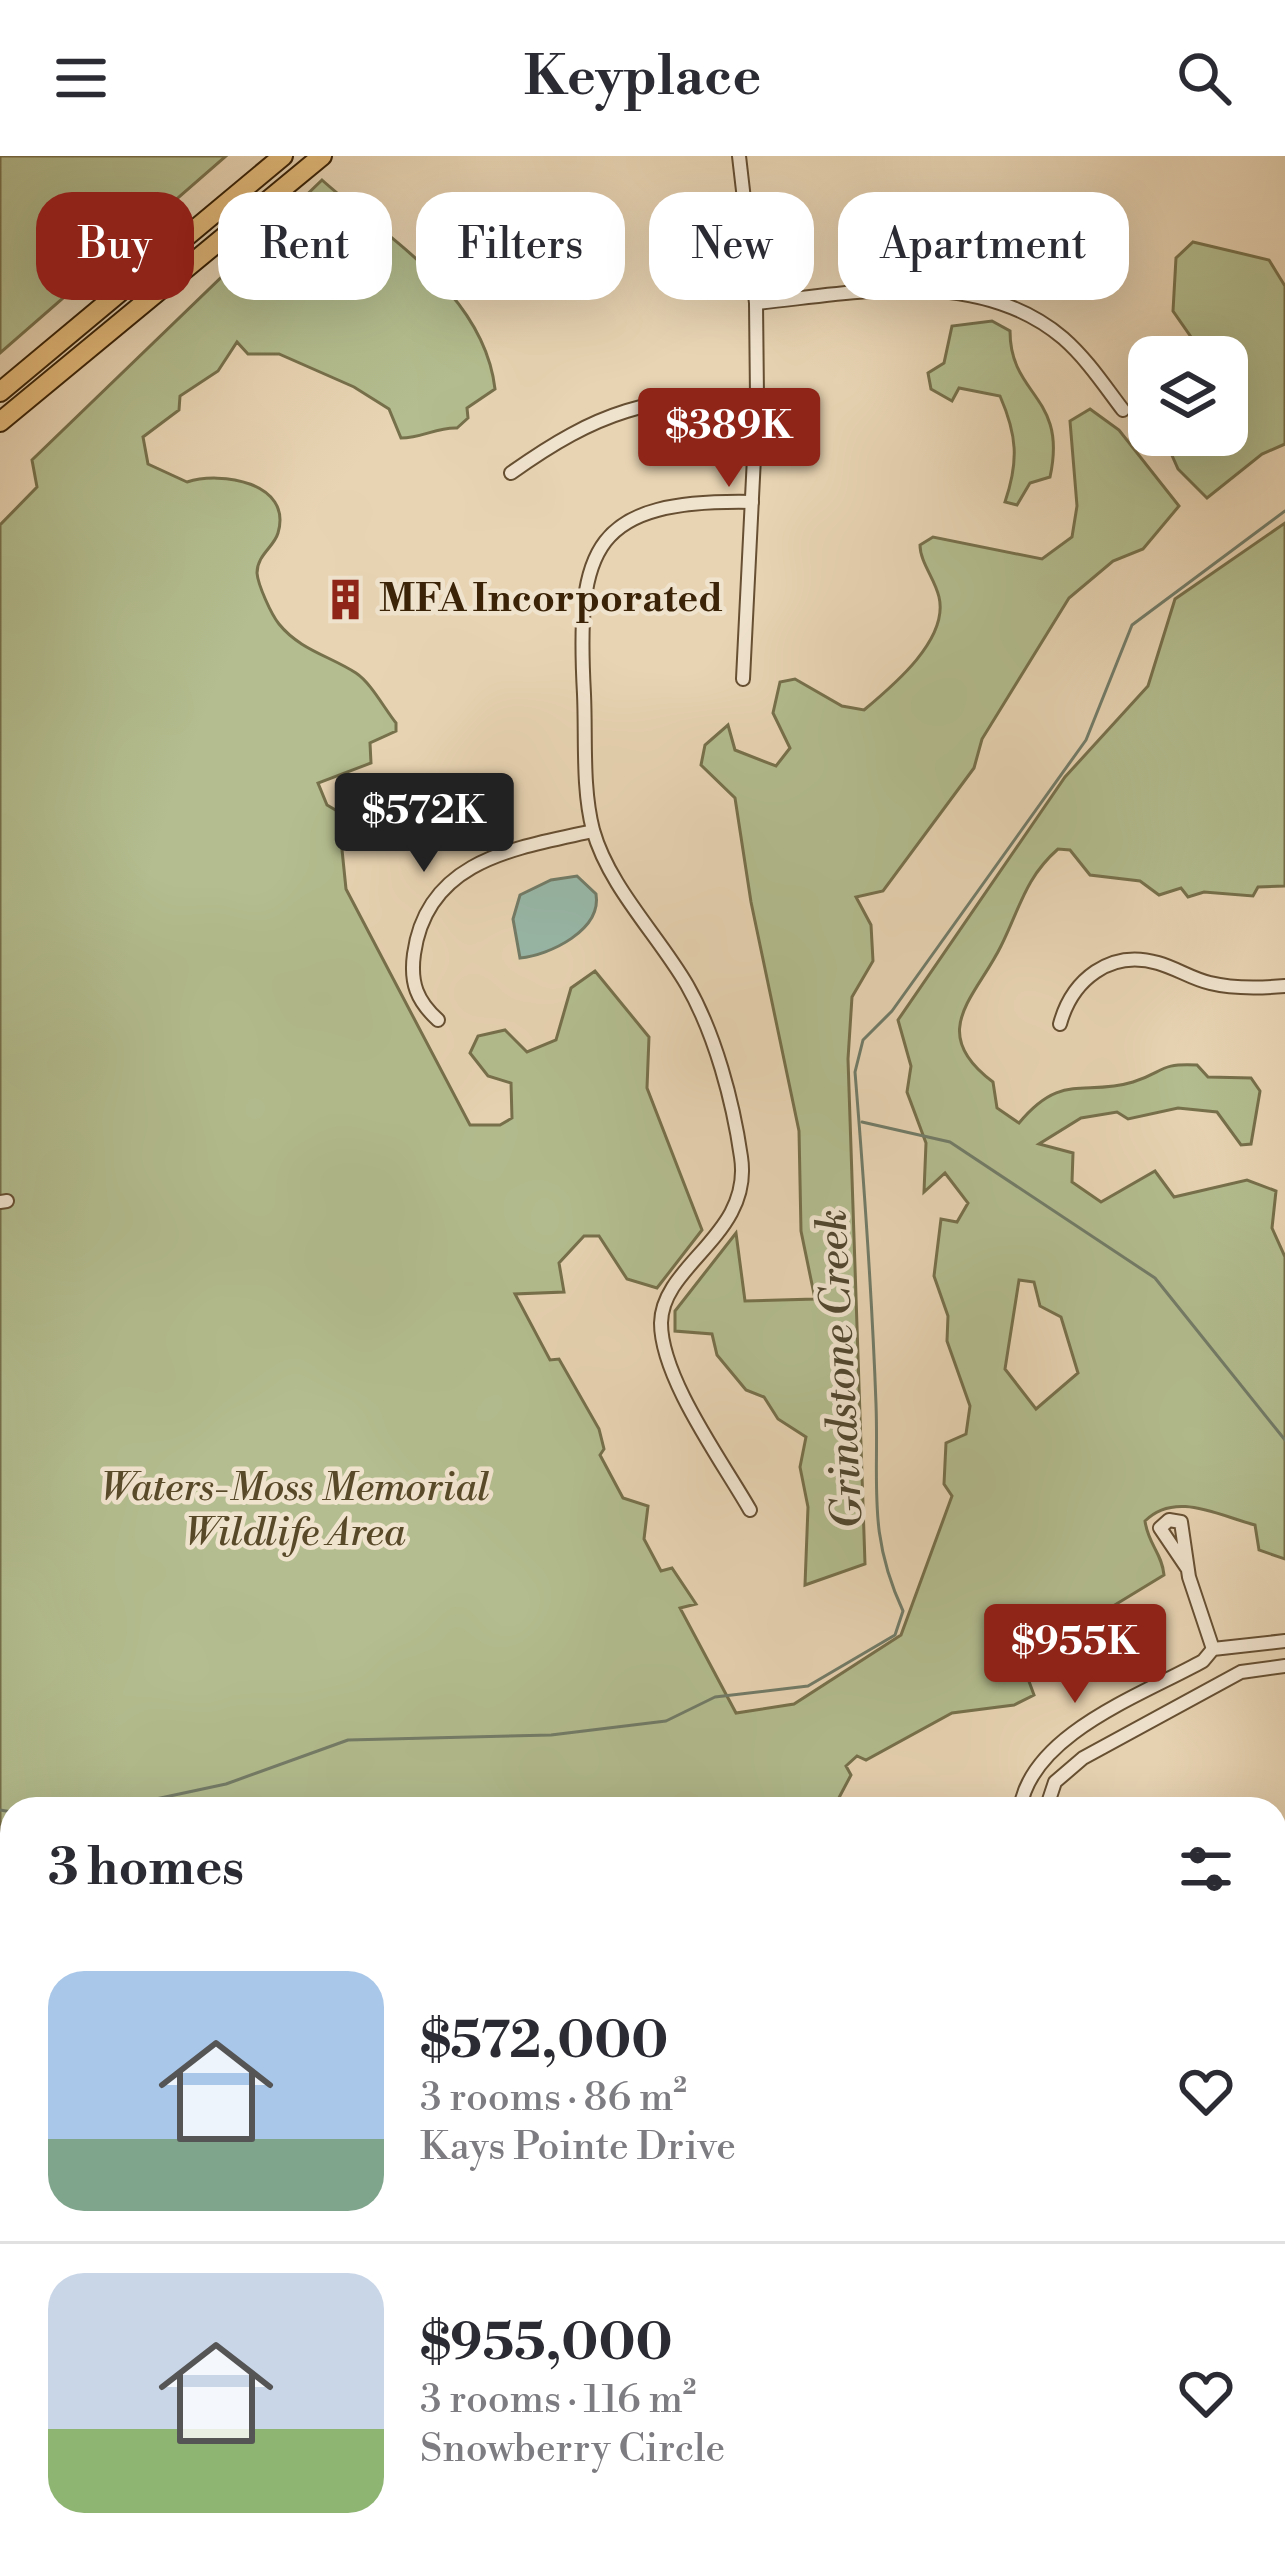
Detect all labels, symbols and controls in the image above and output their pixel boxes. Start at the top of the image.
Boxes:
text: Keyplace [524,44,761,112]
icon: menu [48,45,114,111]
icon: search [1171,45,1237,111]
chip: Buy [36,192,194,300]
chip: Rent [218,192,392,300]
chip: Filters [416,192,625,300]
chip: New [649,192,814,300]
chip: Apartment [838,192,1129,300]
map controls [1128,336,1248,456]
button: layers [1128,336,1248,456]
pin: $389K [645,388,813,490]
text: $389K [665,402,793,451]
place label: MFA Incorporated [379,575,723,624]
building icon: MFA Incorporated [322,576,368,622]
pin: $572K [340,773,508,875]
text: $572K [362,787,486,836]
water label: Grindstone Creek [806,1208,876,1530]
park label: Waters-Moss Memorial Wildlife Area [101,1464,490,1558]
pin: $955K [991,1604,1159,1706]
text: $955K [1011,1618,1139,1667]
icon: filters [1173,1836,1239,1902]
text: 3 homes [48,1837,244,1901]
text: $572,000 [420,2010,668,2074]
icon: home [144,2019,288,2163]
icon: heart [1173,2058,1239,2124]
text: 3 rooms · 86 m² [420,2074,687,2123]
text: Kays Pointe Drive [420,2123,736,2172]
text: $955,000 [420,2312,673,2376]
icon: home [144,2321,288,2465]
icon: heart [1173,2360,1239,2426]
text: 3 rooms · 116 m² [420,2376,697,2425]
text: Snowberry Circle [420,2425,725,2474]

